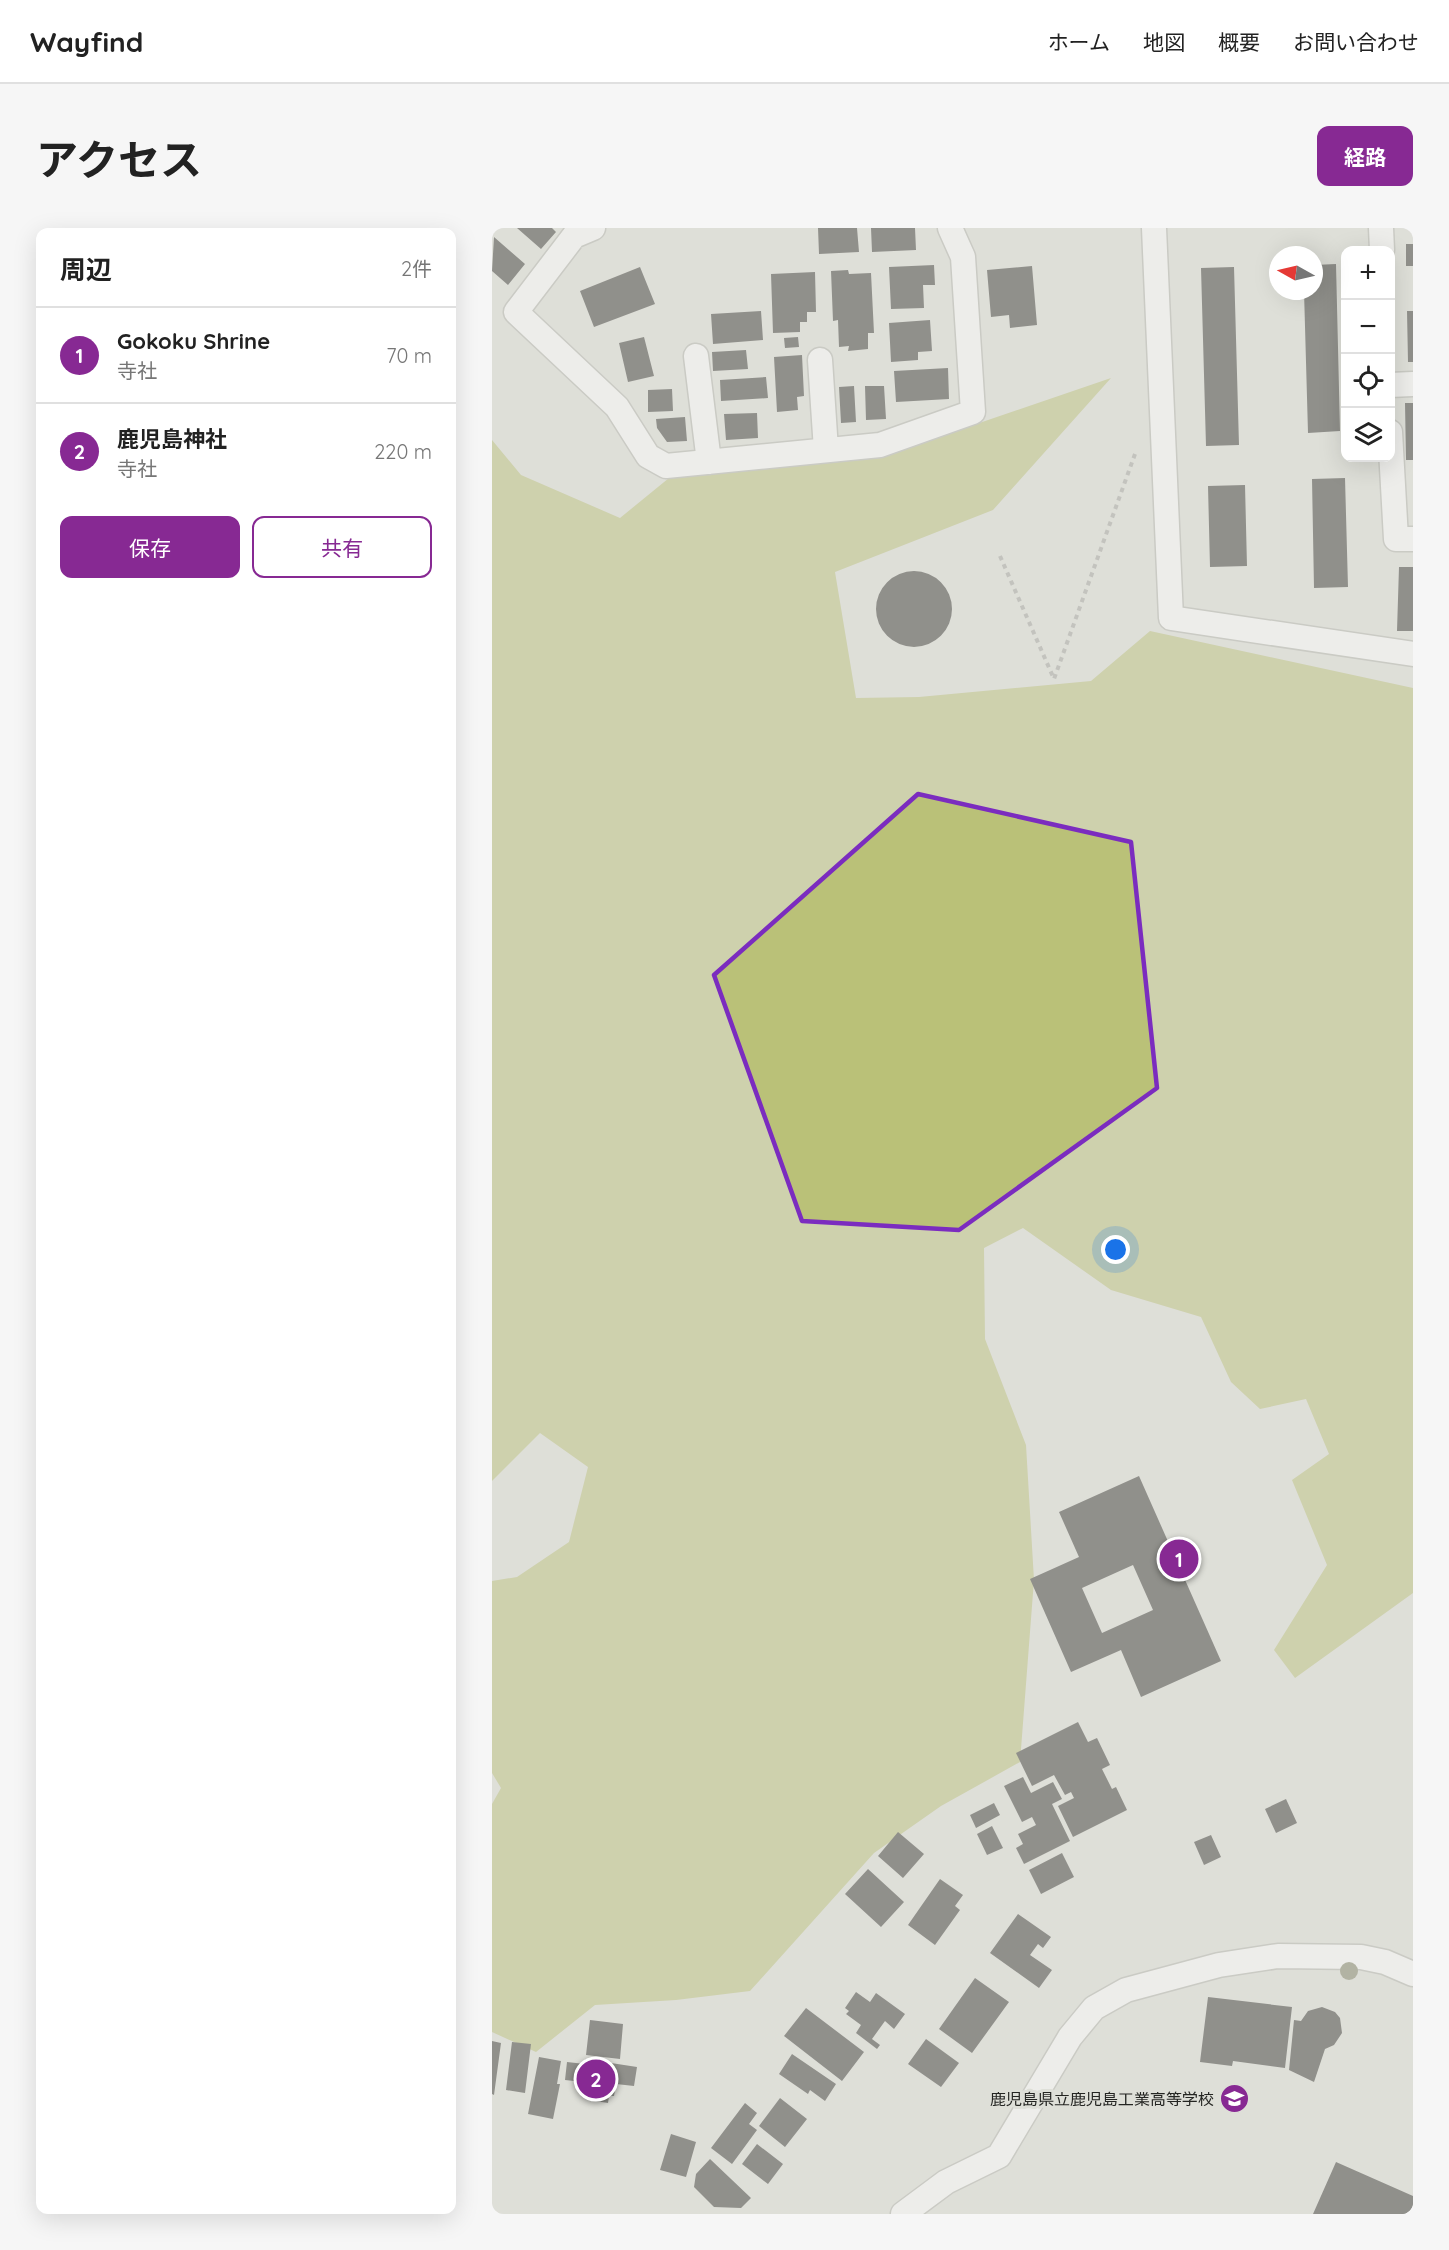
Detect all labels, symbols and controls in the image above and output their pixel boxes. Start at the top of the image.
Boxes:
text: Wayfind [30,24,143,59]
text: ホーム [1048,29,1110,55]
text: 地図 [1143,29,1185,55]
text: 概要 [1218,29,1260,55]
text: お問い合わせ [1293,29,1419,55]
button: 経路 [1317,126,1413,186]
text: アクセス [36,133,202,186]
north arrow [1269,246,1323,300]
map controls [1341,246,1395,462]
button: + [1341,246,1395,300]
text: 周辺 [60,253,112,286]
text: 2件 [401,256,432,281]
button: − [1341,300,1395,354]
text: Gokoku Shrine [117,327,270,355]
text: 1 [76,343,83,368]
text: 70 m [386,343,432,368]
button: locate [1341,354,1395,408]
text: 寺社 [117,358,157,383]
button: layers [1341,408,1395,462]
text: 鹿児島神社 [117,425,227,453]
text: 2 [74,439,85,464]
text: 220 m [374,439,432,464]
text: 寺社 [117,456,157,481]
button: 保存 [60,516,240,578]
button: 共有 [252,516,432,578]
your location [1101,1235,1130,1264]
pin: 1 [1160,1536,1198,1582]
pin: 2 [576,2056,616,2102]
school or university icon: 鹿児島県立鹿児島工業高等学校 [1219,2083,1251,2115]
place label: 鹿児島県立鹿児島工業高等学校 [990,2089,1214,2109]

